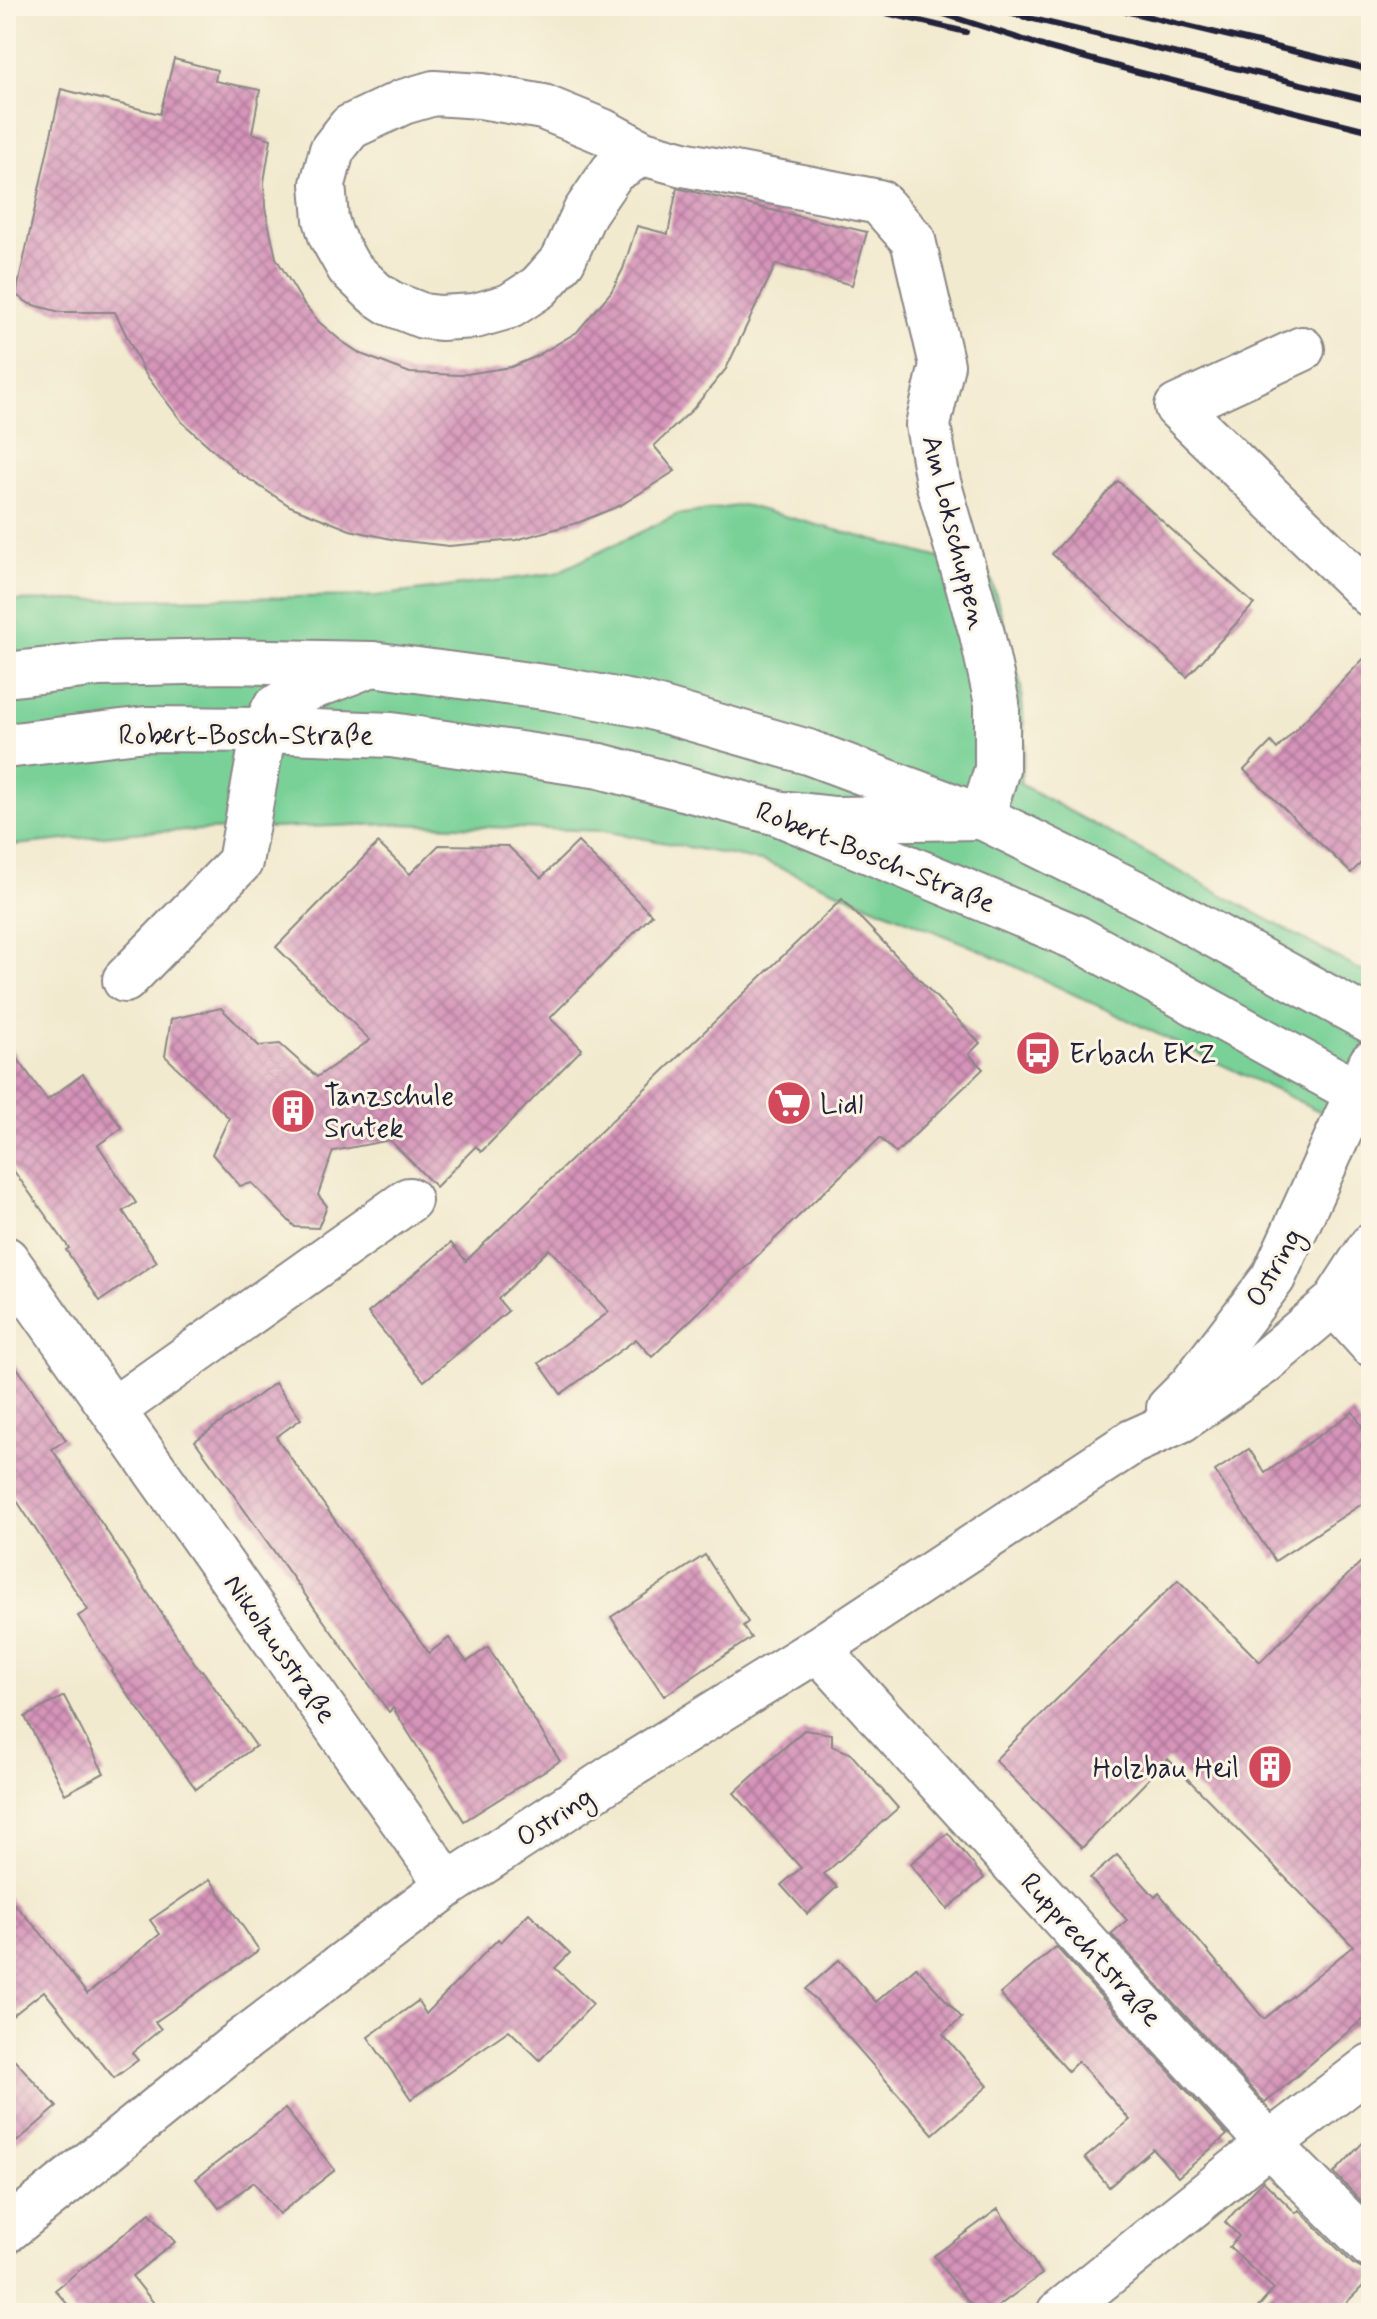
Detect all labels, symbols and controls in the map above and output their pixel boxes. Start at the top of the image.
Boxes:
street label: Am Lokschuppen [912,432,996,633]
street label: Robert-Bosch-Straße [119,718,373,755]
street label: Robert-Bosch-Straße [750,793,1000,923]
bus stop icon: Erbach EKZ [1014,1029,1062,1077]
place label: Erbach EKZ [1069,1037,1216,1074]
place label: Tanzschule Srutek [324,1079,454,1148]
supermarket icon: Lidl [765,1079,813,1127]
building icon: Tanzschule Srutek [269,1087,317,1135]
place label: Lidl [820,1087,863,1124]
street label: Ostring [1238,1222,1314,1315]
street label: Nikolausstraße [214,1568,344,1731]
building icon: Holzbau Heil [1246,1743,1294,1791]
place label: Holzbau Heil [1093,1751,1239,1788]
street label: Ostring [510,1779,602,1858]
street label: Rupprechtstraße [1011,1866,1169,2036]

